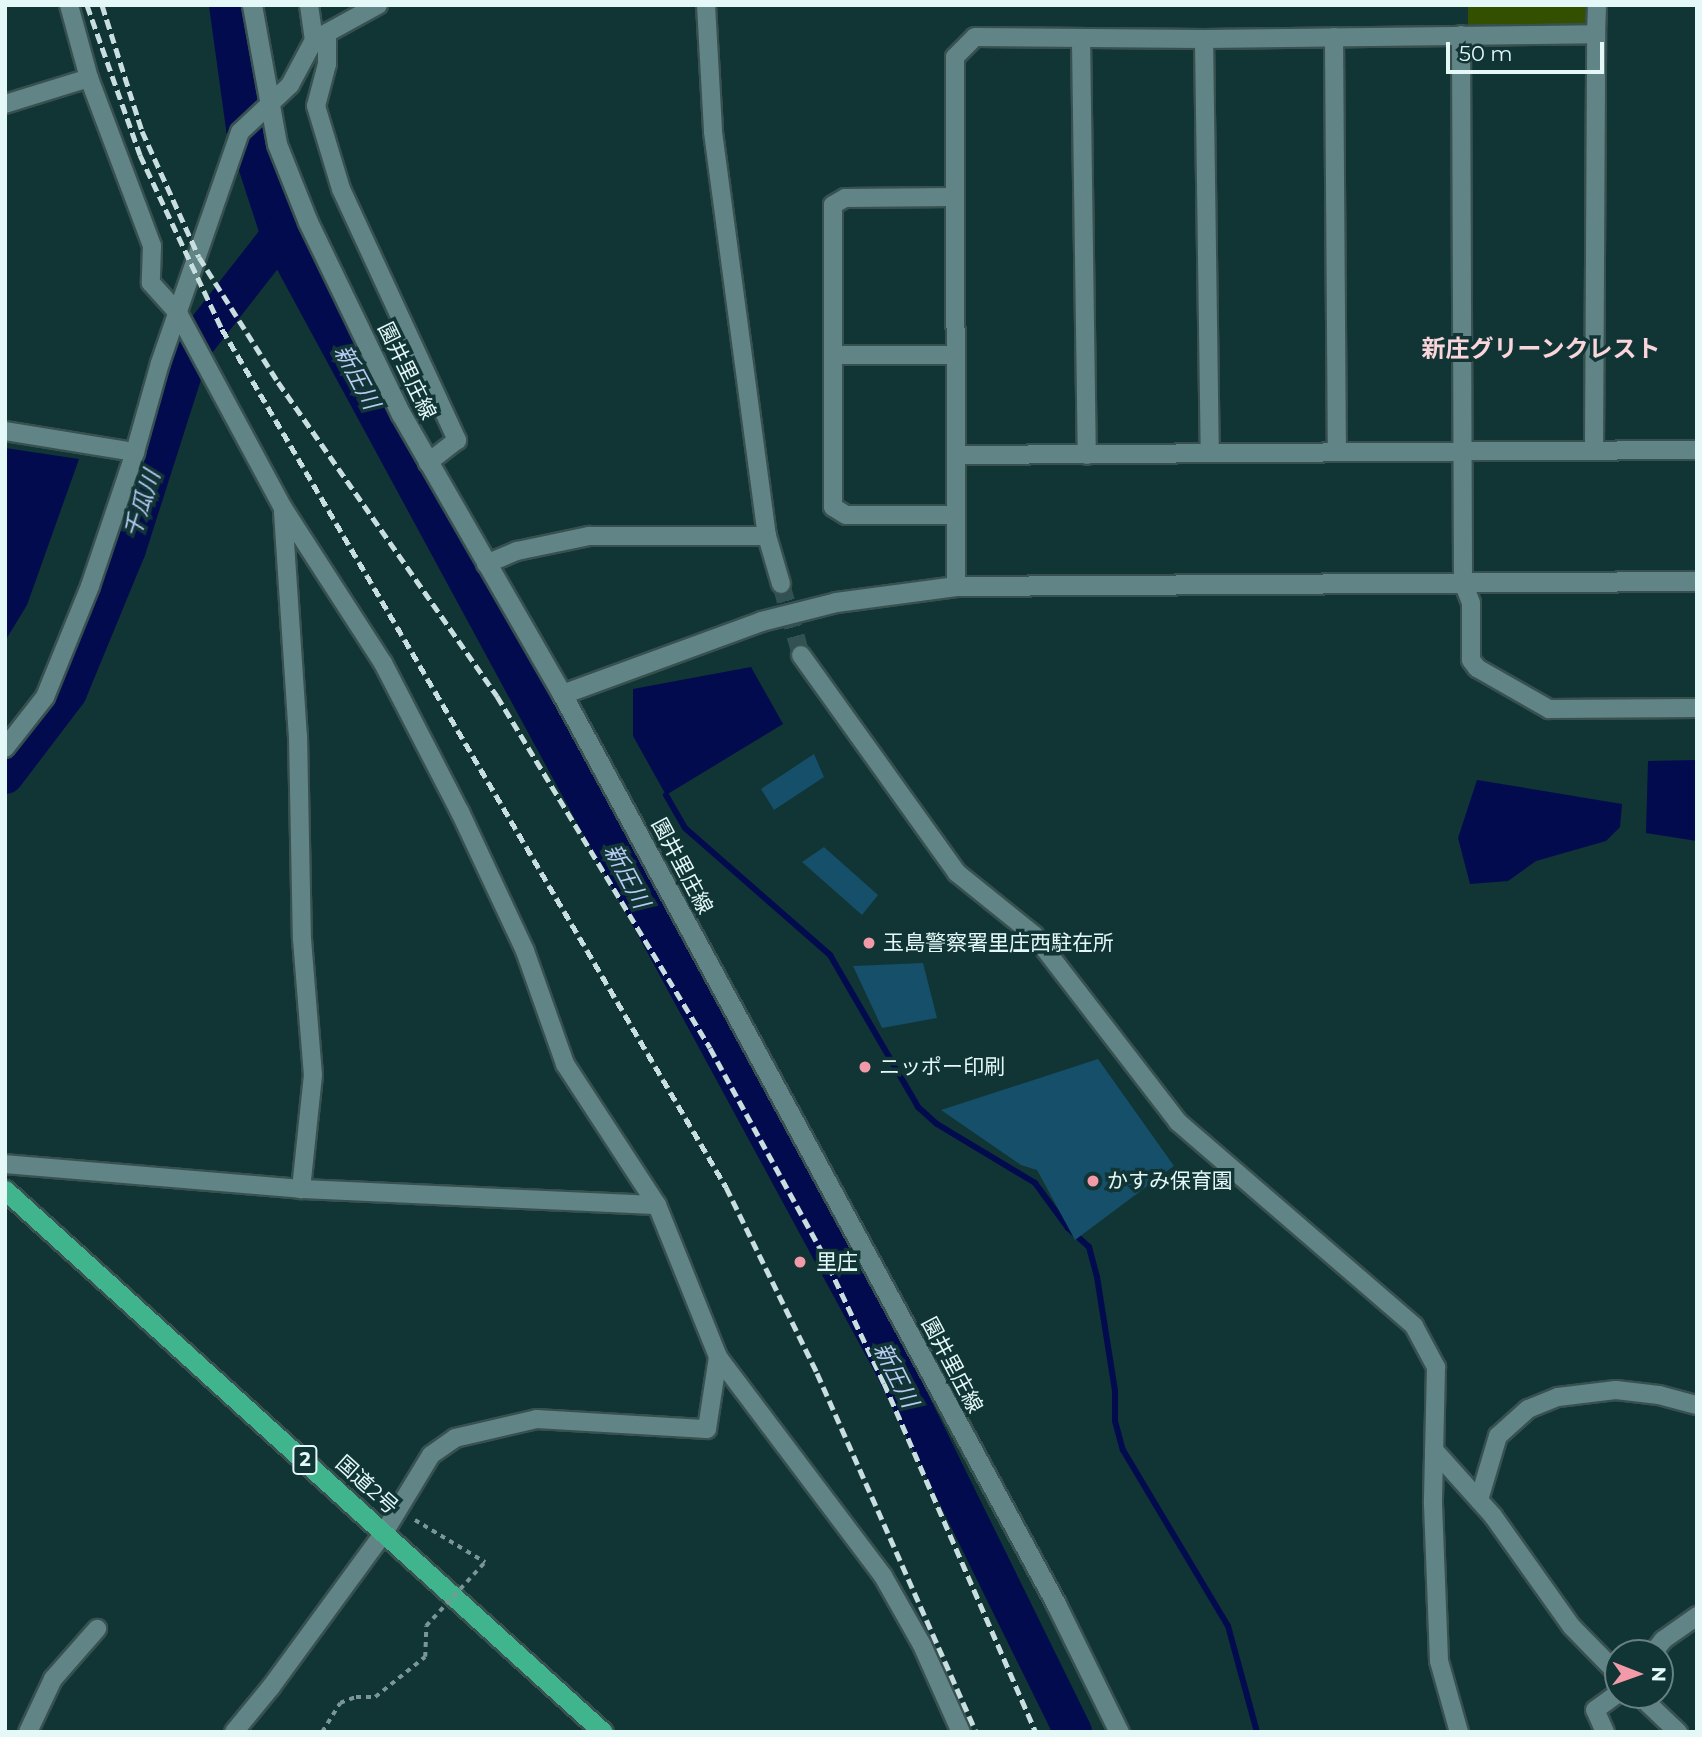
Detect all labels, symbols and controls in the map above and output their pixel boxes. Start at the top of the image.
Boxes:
scale bar [1450,28,1608,72]
text: 50 m [1459,41,1513,66]
street label: 園井里庄線 [373,318,441,424]
district label: 新庄グリーンクレスト [1421,335,1661,363]
water label: 新圧川 [329,340,385,414]
water label: 千瓜川 [118,467,166,541]
street label: 園井里庄線 [646,814,718,918]
water label: 新圧川 [599,839,655,913]
place label: 玉島警察署里庄西駐在所 [883,930,1114,956]
marker: 玉島警察署里庄西駐在所 [861,935,877,951]
place label: ニッポー印刷 [879,1054,1005,1080]
marker: ニッポー印刷 [857,1059,873,1075]
place label: かすみ保育園 [1107,1168,1233,1194]
marker: かすみ保育園 [1085,1173,1101,1189]
place label: 里庄 [816,1249,858,1275]
marker: 里庄 [790,1252,810,1272]
street label: 園井里庄線 [916,1313,988,1417]
water label: 新圧川 [868,1338,924,1412]
road number: 2 [291,1444,319,1476]
street label: 国道2号 [331,1451,403,1519]
north arrow [1604,1639,1674,1709]
text: N [1647,1666,1670,1682]

